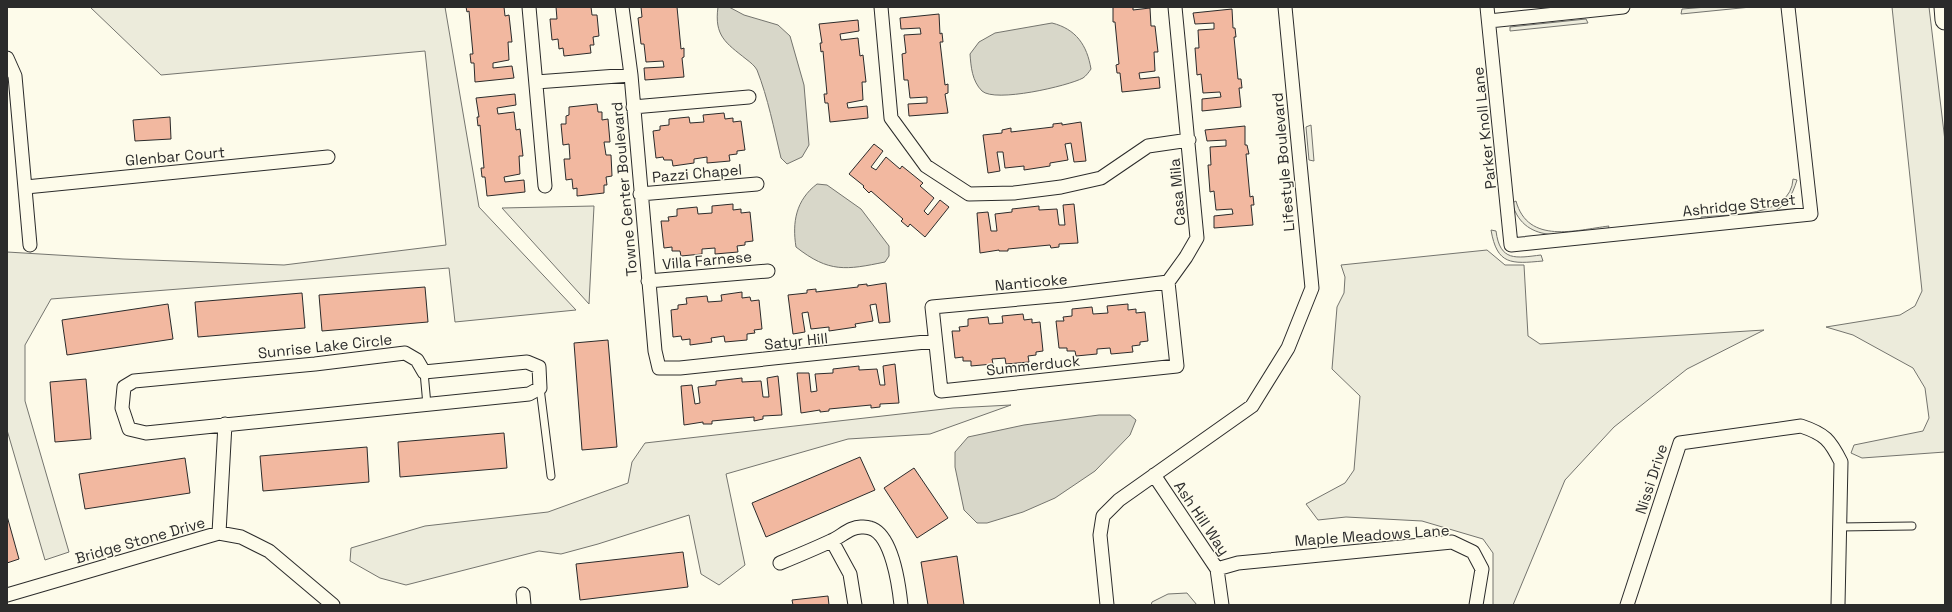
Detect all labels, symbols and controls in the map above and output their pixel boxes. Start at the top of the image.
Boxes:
street label: Parker Knoll Lane [1468,66,1500,190]
street label: Lifestyle Boulevard [1267,92,1299,232]
street label: Towne Center Boulevard [607,101,641,277]
street label: Glenbar Court [124,142,226,170]
street label: Casa Mila [1165,157,1189,226]
street label: Pazzi Chapel [651,160,743,186]
street label: Ashridge Street [1681,190,1797,220]
street label: Villa Farnese [661,247,753,273]
street label: Nanticoke [994,269,1068,295]
street label: Satyr Hill [763,328,829,354]
street label: Sunrise Lake Circle [257,329,393,363]
street label: Summerduck [985,351,1081,379]
street label: Nissi Drive [1631,441,1671,517]
street label: Ash Hill Way [1170,477,1234,559]
street label: Bridge Stone Drive [73,512,207,568]
street label: Maple Meadows Lane [1294,520,1450,550]

